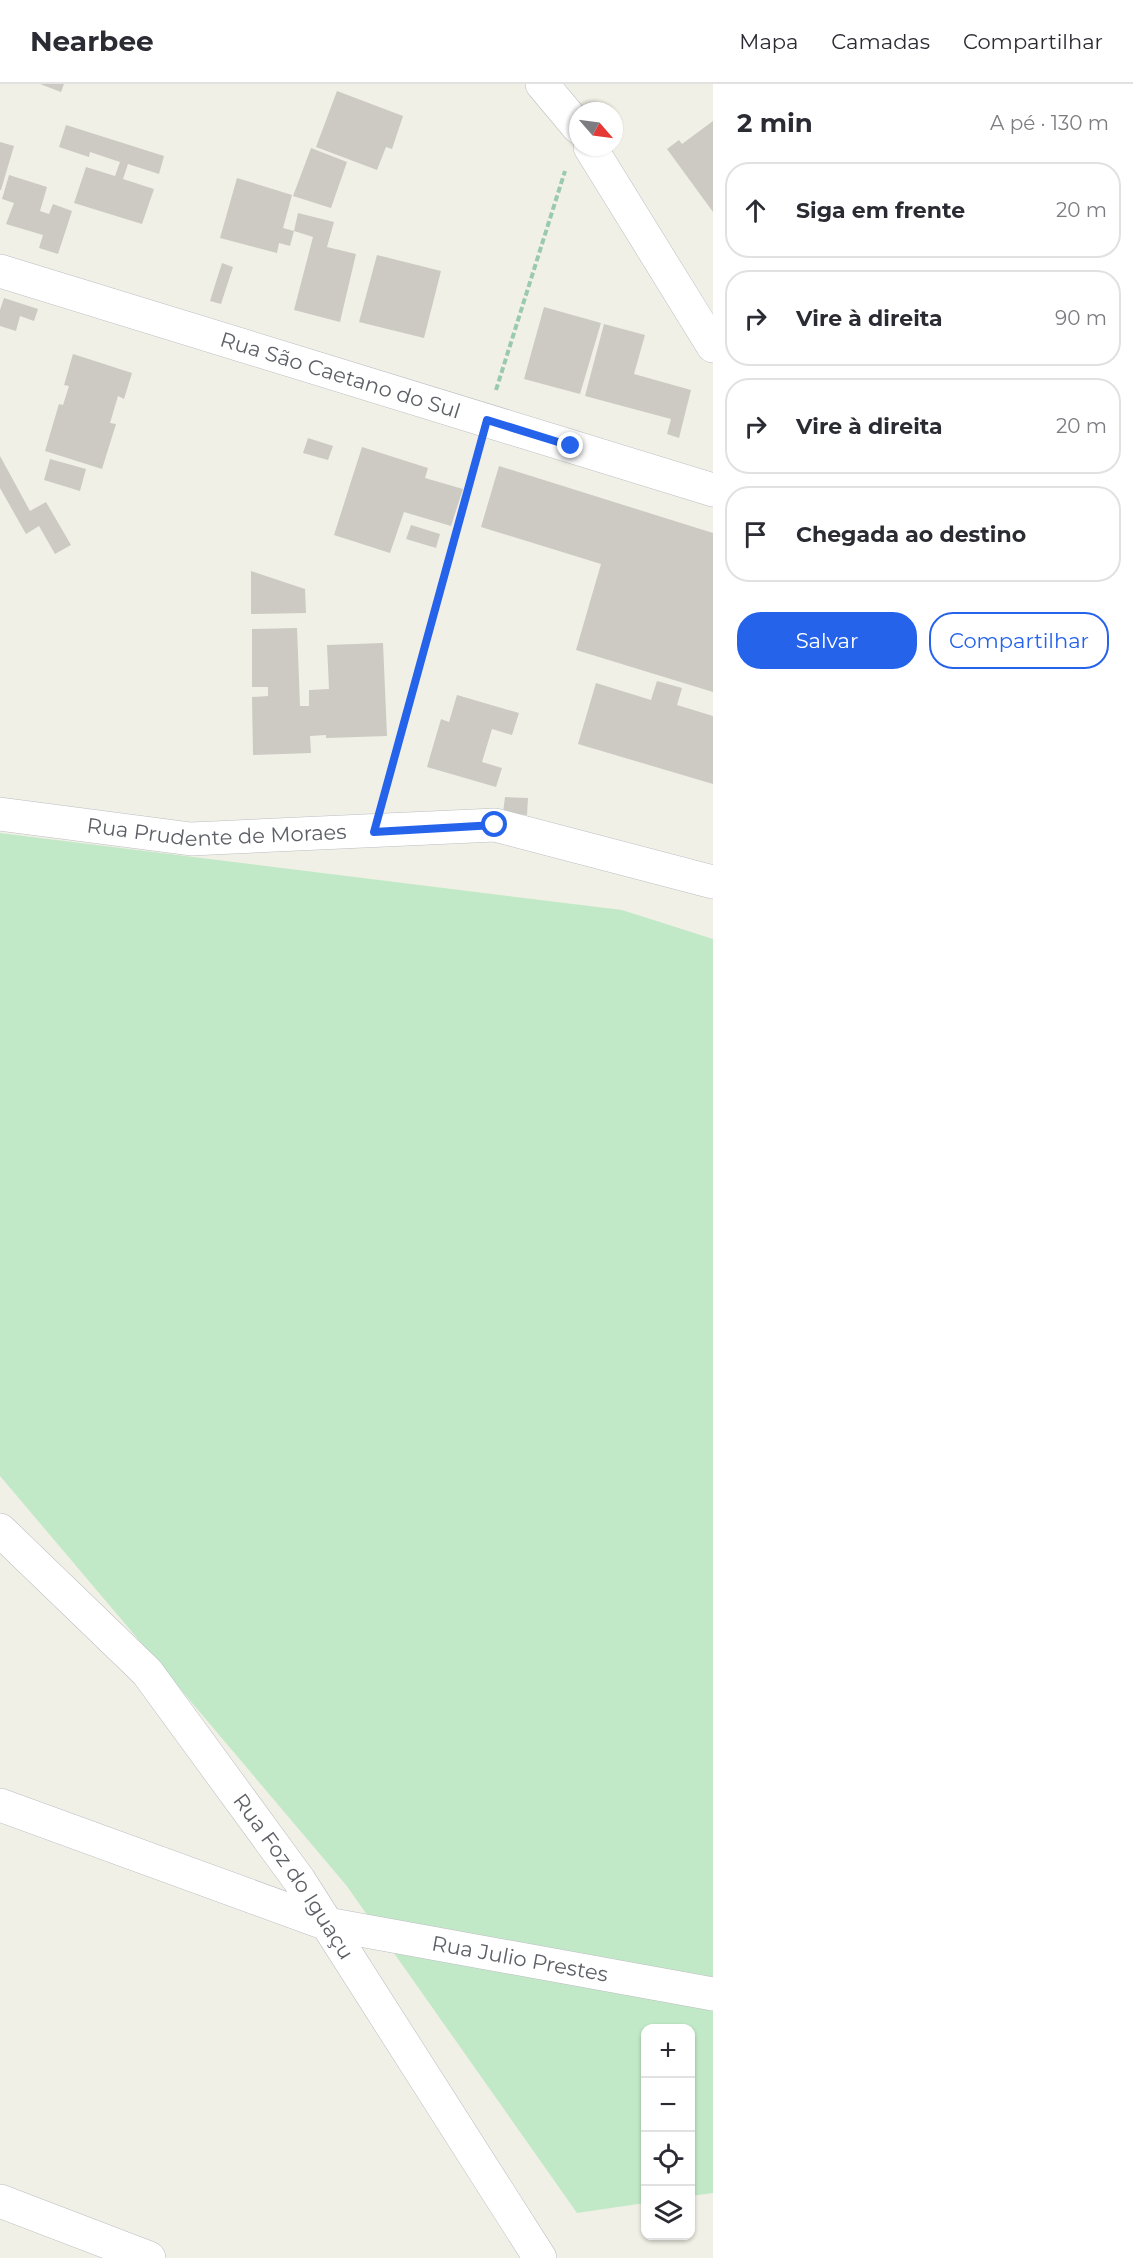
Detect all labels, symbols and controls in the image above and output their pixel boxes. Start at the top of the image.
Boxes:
text: Nearbee [30,24,154,58]
text: Mapa [739,29,798,54]
text: Camadas [831,29,930,54]
text: Compartilhar [963,29,1103,54]
north arrow [569,102,623,156]
text: 2 min [737,107,813,139]
text: A pé · 130 m [990,111,1109,135]
icon: ahead [739,194,772,227]
text: Siga em frente [796,197,965,224]
text: 20 m [1056,198,1107,222]
icon: right [739,302,772,335]
text: Vire à direita [796,305,943,332]
text: 90 m [1055,306,1107,330]
street label: Rua São Caetano do Sul [217,326,464,424]
icon: right [739,410,772,443]
text: Vire à direita [796,413,943,440]
text: 20 m [1056,414,1107,438]
route end [557,432,583,458]
icon: arrive [739,518,772,551]
text: Chegada ao destino [796,521,1026,548]
button: Salvar [737,612,917,669]
button: Compartilhar [929,612,1109,669]
route start [481,811,507,837]
street label: Rua Prudente de Moraes [85,813,347,851]
street label: Rua Foz do Iguaçu [228,1789,359,1964]
street label: Rua Julio Prestes [430,1930,610,1987]
map controls [641,2024,695,2240]
button: + [641,2024,695,2078]
button: − [641,2078,695,2132]
button: locate [641,2132,695,2186]
button: layers [641,2186,695,2240]

